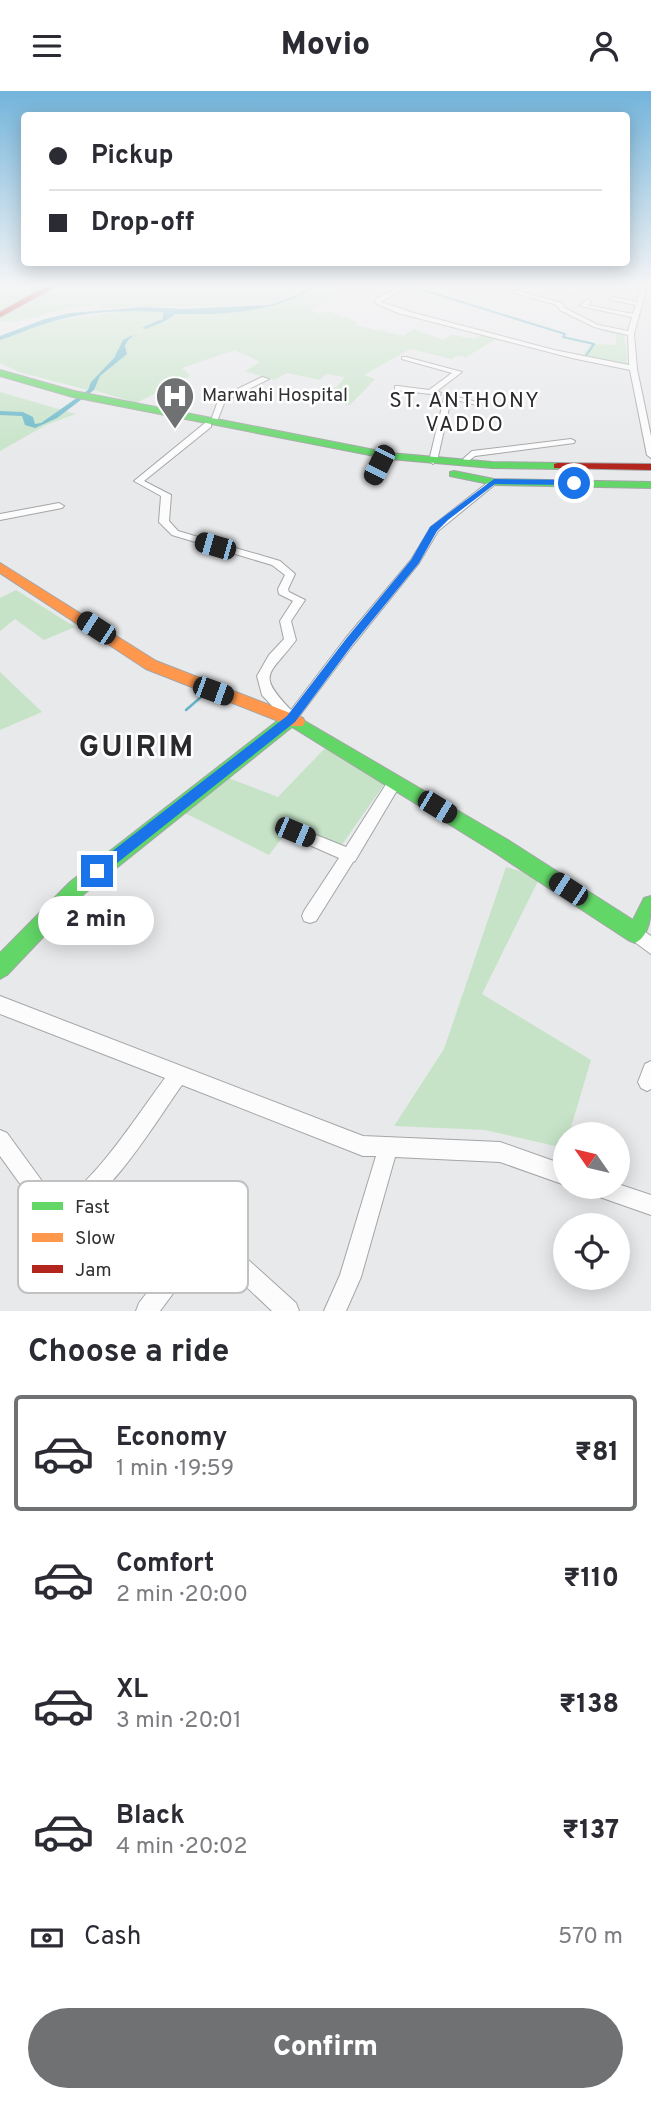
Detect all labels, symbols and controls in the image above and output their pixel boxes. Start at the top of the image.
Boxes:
text: Movio [281,26,370,66]
icon: menu [28,27,66,65]
icon: person [585,27,623,65]
text: Pickup [91,140,174,173]
text: Drop-off [91,207,194,240]
hospital icon: Marwahi Hospital [154,375,196,430]
place label: Marwahi Hospital [202,384,348,408]
district label: ST. ANTHONY VADDO [389,388,541,439]
car [361,442,398,488]
route start [558,467,590,499]
car [192,530,239,562]
car [73,608,120,648]
car [190,674,237,708]
district label: GUIRIM [79,730,195,767]
car [414,787,461,827]
car [272,814,319,850]
route end [81,855,113,887]
car [545,869,592,909]
callout: 2 min [39,895,155,945]
text: 2 min [66,906,126,935]
north arrow [553,1122,630,1199]
map controls [553,1122,630,1290]
legend [18,1181,248,1293]
text: Fast [75,1196,110,1220]
button: locate [553,1213,630,1290]
text: Slow [75,1227,115,1251]
text: Jam [75,1259,112,1283]
text: Choose a ride [28,1333,229,1373]
icon: car [32,1422,95,1485]
text: Economy [116,1422,227,1455]
text: ₹81 [575,1437,619,1470]
text: 1 min · 19:59 [116,1455,234,1484]
icon: car [32,1548,95,1611]
text: Comfort [116,1548,214,1581]
text: ₹110 [563,1563,619,1596]
text: 2 min · 20:00 [116,1581,248,1610]
icon: car [32,1674,95,1737]
text: XL [116,1674,148,1707]
text: ₹138 [559,1689,619,1722]
text: 3 min · 20:01 [116,1707,242,1736]
icon: car [32,1800,95,1863]
text: Black [116,1800,185,1833]
text: ₹137 [562,1815,619,1848]
text: 4 min · 20:02 [116,1833,248,1862]
icon: cash [28,1919,66,1957]
text: Cash [84,1921,141,1954]
text: 570 m [558,1923,623,1952]
button: Confirm [28,2008,623,2088]

